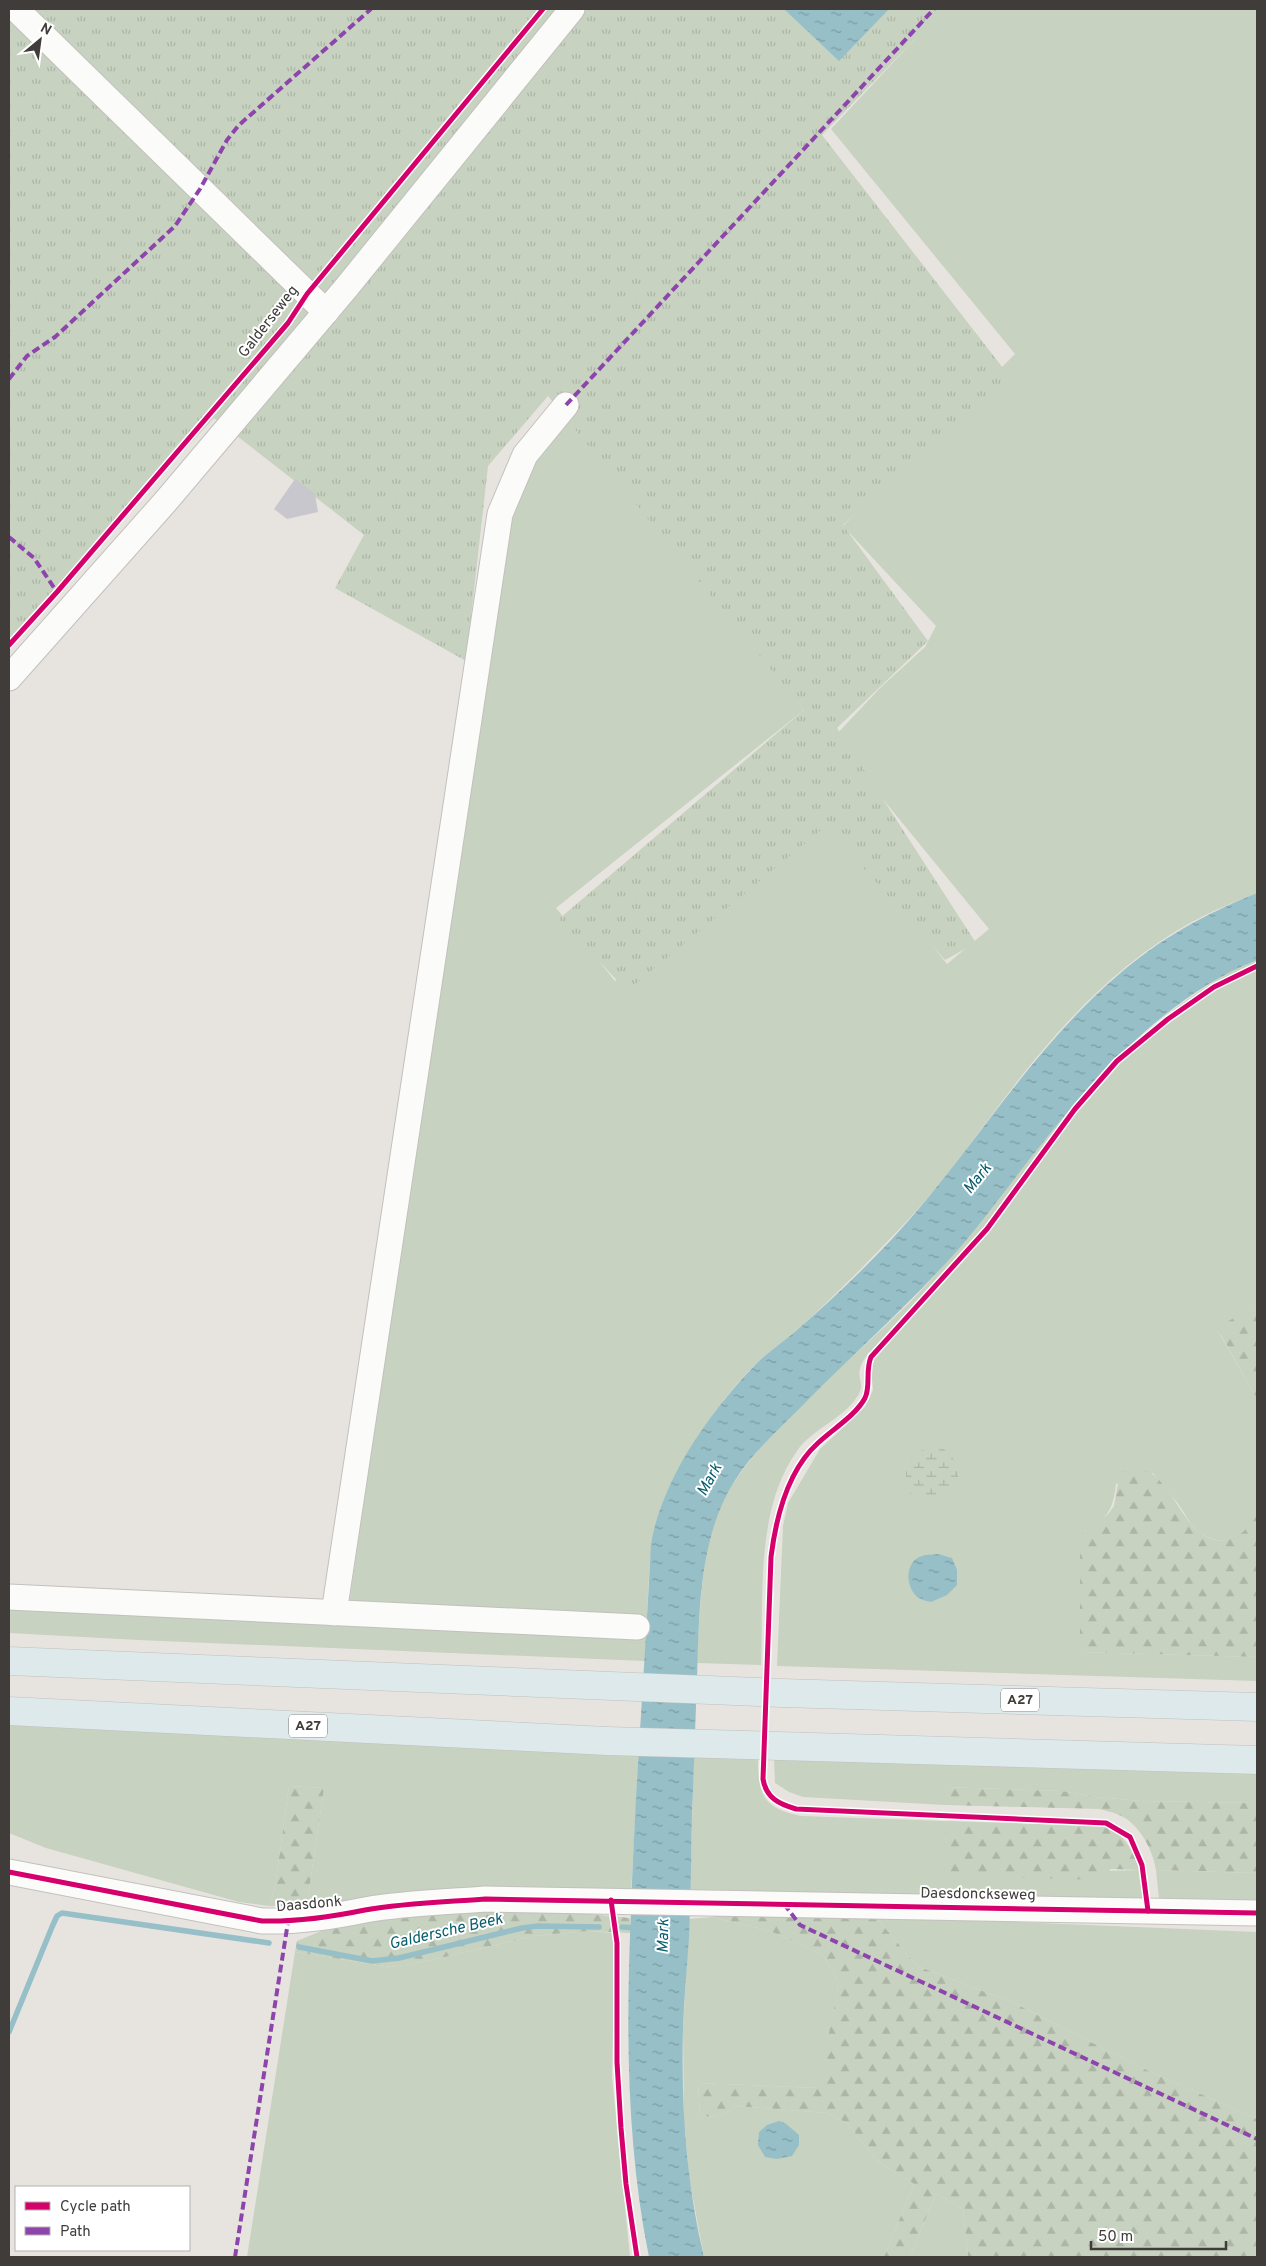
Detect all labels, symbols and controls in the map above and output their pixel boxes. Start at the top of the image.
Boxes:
north arrow [15,15,65,65]
text: N [37,20,54,40]
street label: Galderseweg [235,282,303,362]
water label: Mark [959,1159,997,1199]
water label: Mark [693,1459,728,1500]
road number: A27 [1001,1688,1039,1712]
road number: A27 [289,1714,327,1738]
street label: Daesdonckseweg [920,1884,1036,1906]
street label: Daasdonk [275,1893,343,1917]
water label: Galdersche Beek [387,1909,506,1955]
water label: Mark [654,1918,674,1953]
legend [15,2186,190,2251]
text: Cycle path [60,2198,131,2217]
scale bar [1091,2218,1226,2250]
text: Path [60,2223,91,2242]
text: 50 m [1098,2228,1133,2247]

